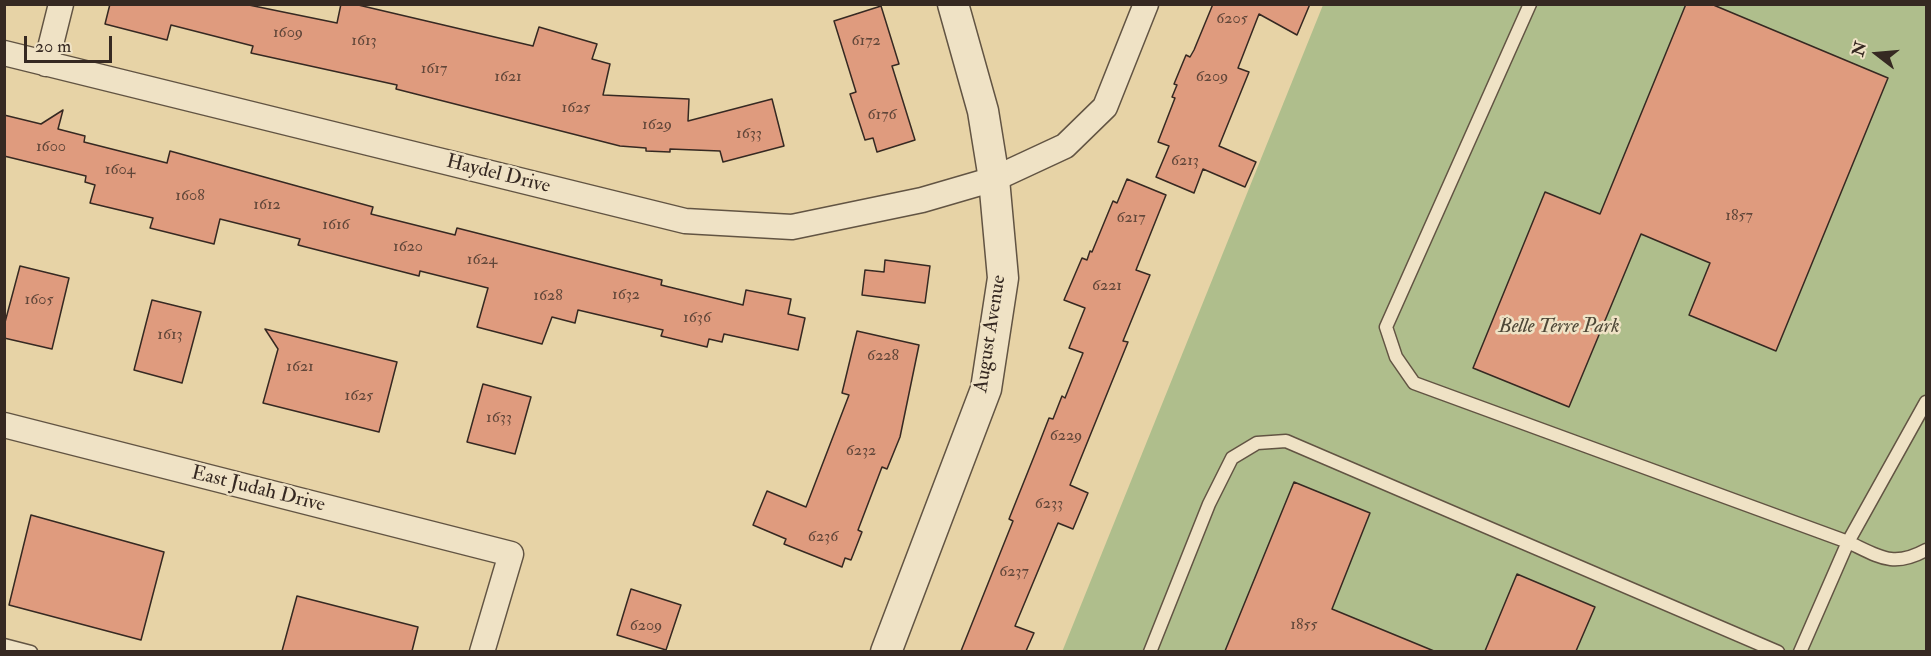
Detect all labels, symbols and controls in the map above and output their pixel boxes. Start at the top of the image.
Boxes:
house number: 6205 [1216,10,1248,30]
scale bar [27,24,116,62]
house number: 1609 [273,24,303,44]
north arrow [1847,24,1907,84]
house number: 1613 [351,32,377,52]
house number: 6172 [851,32,881,52]
text: 20 m [35,35,71,58]
text: N [1848,39,1871,59]
house number: 1617 [421,60,447,80]
house number: 1621 [494,68,522,88]
house number: 6209 [1196,68,1228,88]
house number: 1625 [562,99,590,119]
house number: 6176 [867,106,897,126]
house number: 1629 [642,116,672,136]
house number: 1633 [736,125,762,145]
house number: 1600 [36,138,66,158]
street label: Haydel Drive [444,150,552,200]
house number: 6213 [1171,152,1199,172]
house number: 1604 [105,161,135,181]
house number: 1608 [175,187,205,207]
house number: 1612 [253,196,281,216]
house number: 1857 [1725,207,1753,227]
house number: 6217 [1116,209,1146,229]
house number: 1616 [322,216,350,236]
house number: 1620 [393,238,423,258]
house number: 1624 [467,251,497,271]
street label: August Avenue [970,273,1012,395]
house number: 6221 [1092,277,1122,297]
house number: 1632 [612,286,640,306]
house number: 1628 [533,287,563,307]
house number: 1605 [25,291,53,311]
house number: 1636 [683,309,711,329]
park label: Belle Terre Park [1498,316,1620,340]
house number: 1613 [157,326,183,346]
house number: 6228 [867,347,899,367]
house number: 1621 [286,358,314,378]
house number: 1625 [345,387,373,407]
house number: 1633 [486,409,512,429]
house number: 6229 [1050,427,1082,447]
house number: 6232 [846,442,876,462]
street label: East Judah Drive [189,462,327,518]
house number: 6233 [1035,495,1063,515]
house number: 6236 [808,528,838,548]
house number: 6237 [999,563,1029,583]
house number: 1855 [1290,616,1318,636]
house number: 6209 [630,617,662,637]

